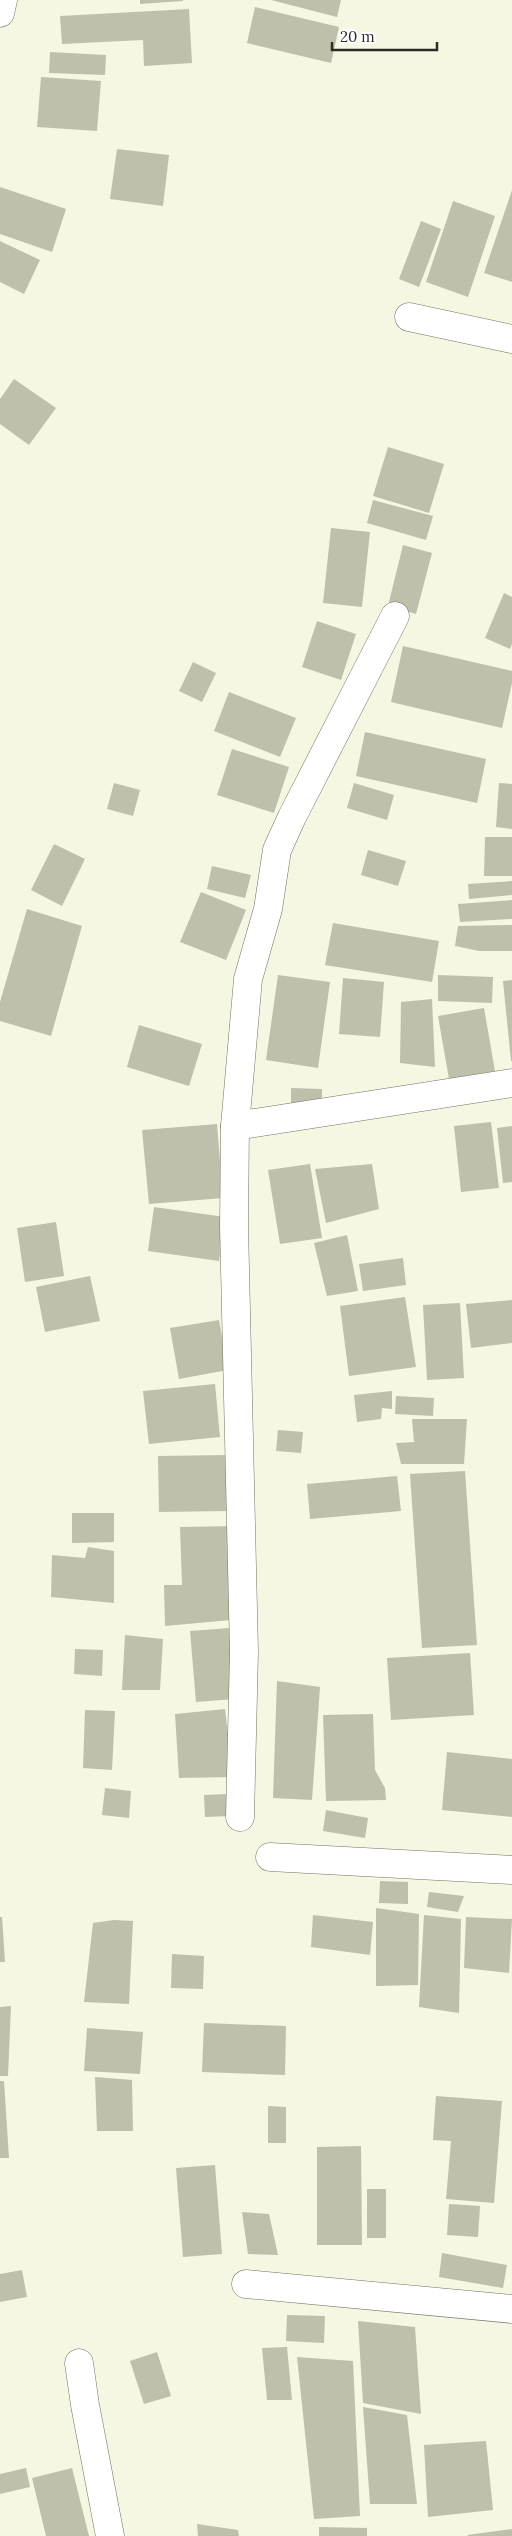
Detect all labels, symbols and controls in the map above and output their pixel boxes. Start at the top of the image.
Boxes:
scale bar [332,20,437,52]
text: 20 m [340,27,375,46]

